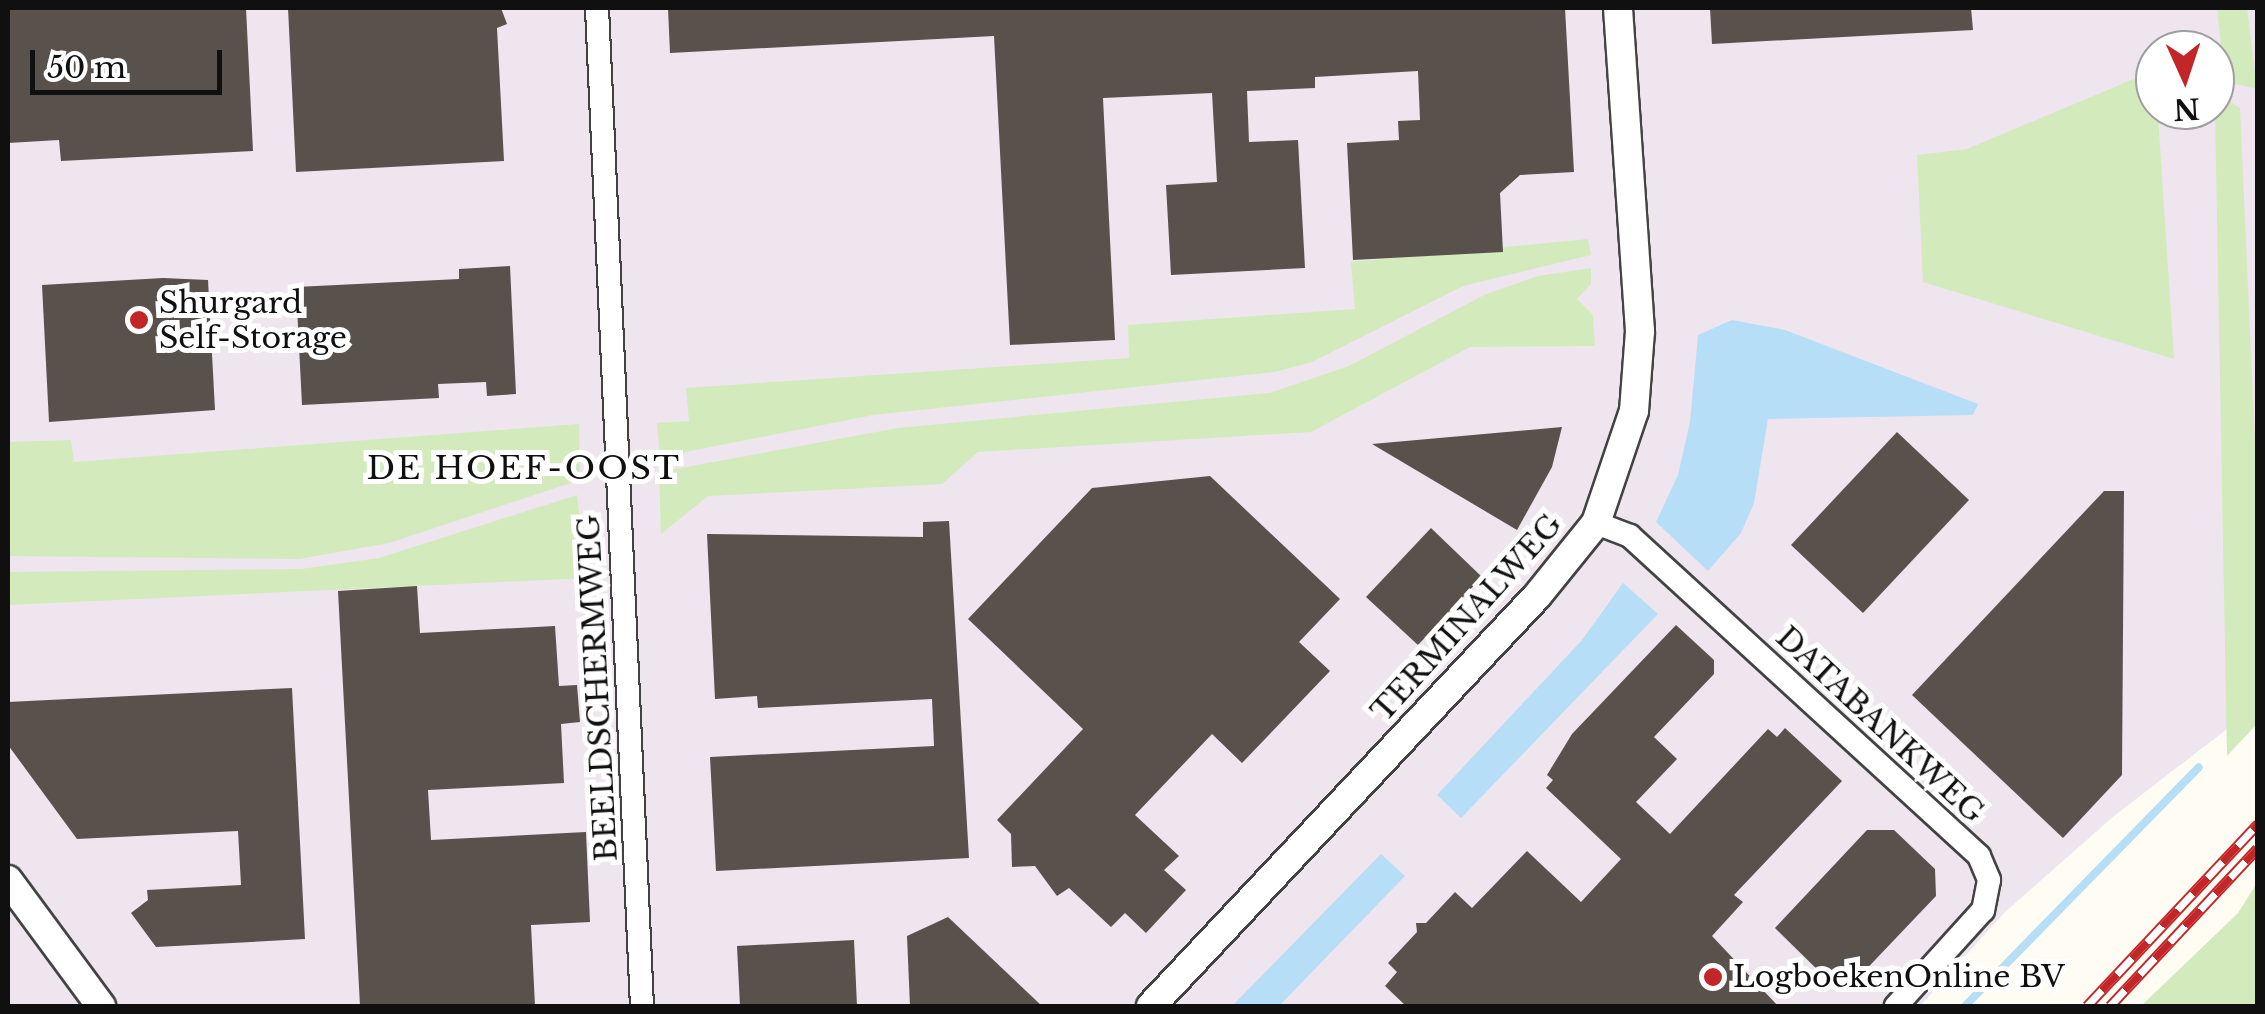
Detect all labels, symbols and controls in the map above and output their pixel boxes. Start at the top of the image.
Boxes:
scale bar [35,30,228,92]
north arrow [2135,30,2235,130]
text: 50 m [47,49,126,86]
text: N [2172,90,2201,127]
place label: Shurgard Self-Storage [159,285,347,356]
marker: Shurgard Self-Storage [128,309,150,331]
district label: DE HOEF-OOST [367,449,681,487]
street label: TERMINALWEG [1364,507,1570,729]
street label: BEELDSCHERMWEG [571,514,625,862]
street label: DATABANKWEG [1769,619,1991,831]
place label: LogboekenOnline BV [1733,959,2065,995]
marker: LogboekenOnline BV [1702,966,1724,988]

